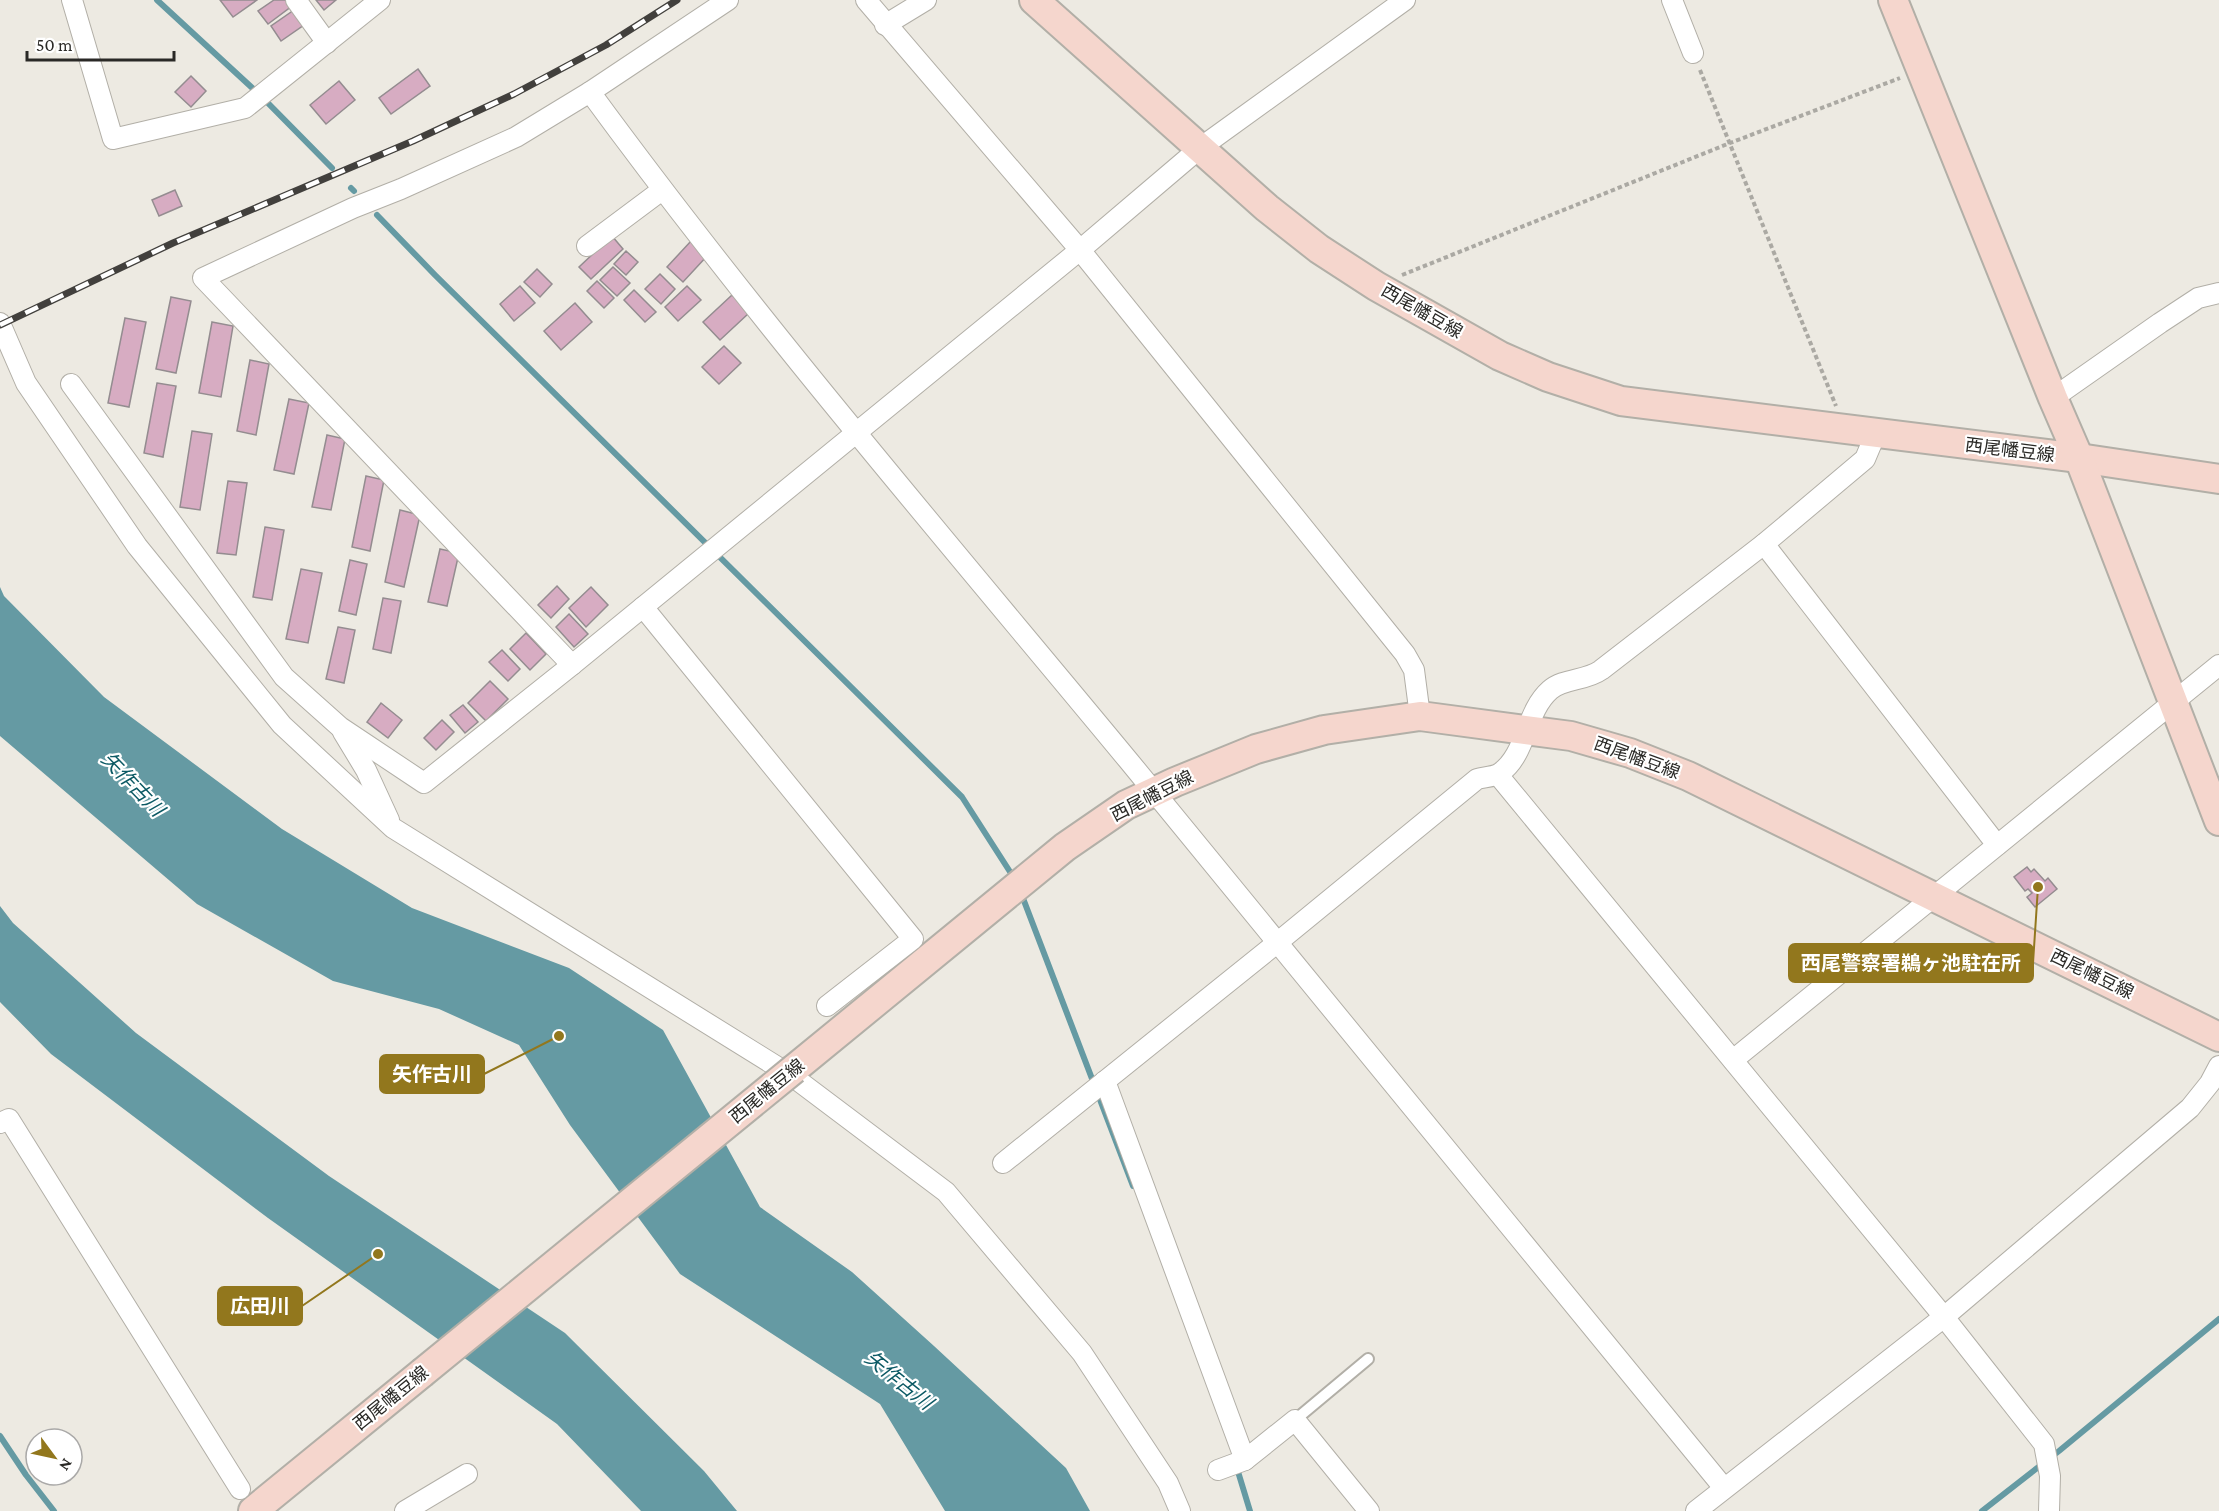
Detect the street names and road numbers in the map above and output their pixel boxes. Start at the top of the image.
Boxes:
street label: 西尾幡豆線 [1378,280,1466,342]
street label: 西尾幡豆線 [1964,435,2056,465]
street label: 西尾幡豆線 [1591,733,1683,783]
street label: 西尾幡豆線 [1107,767,1197,825]
street label: 西尾幡豆線 [2047,945,2137,1003]
street label: 西尾幡豆線 [726,1055,808,1127]
street label: 西尾幡豆線 [350,1362,432,1434]

